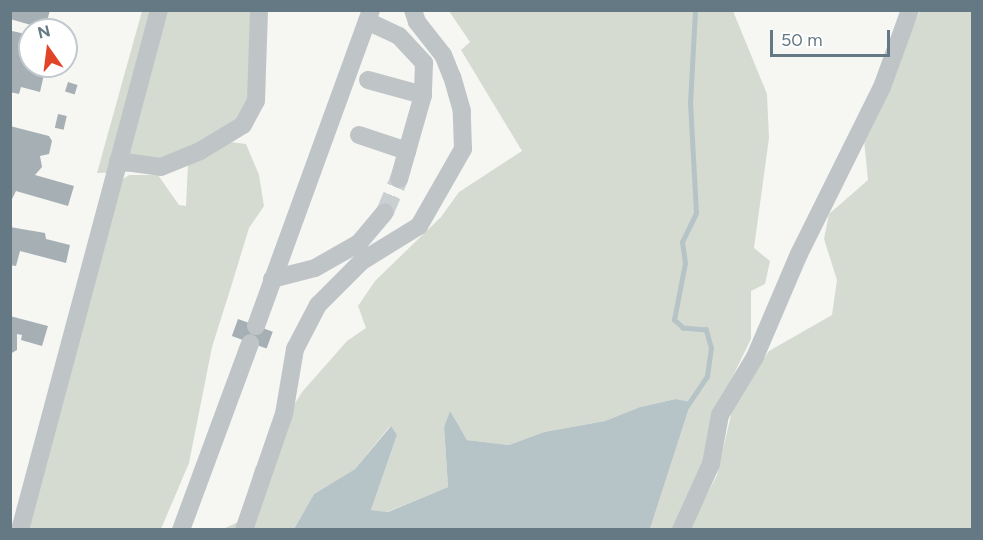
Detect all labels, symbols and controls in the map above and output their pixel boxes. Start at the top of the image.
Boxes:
north arrow [18,18,78,78]
scale bar [773,18,893,56]
text: N [36,21,52,43]
text: 50 m [781,29,823,51]

